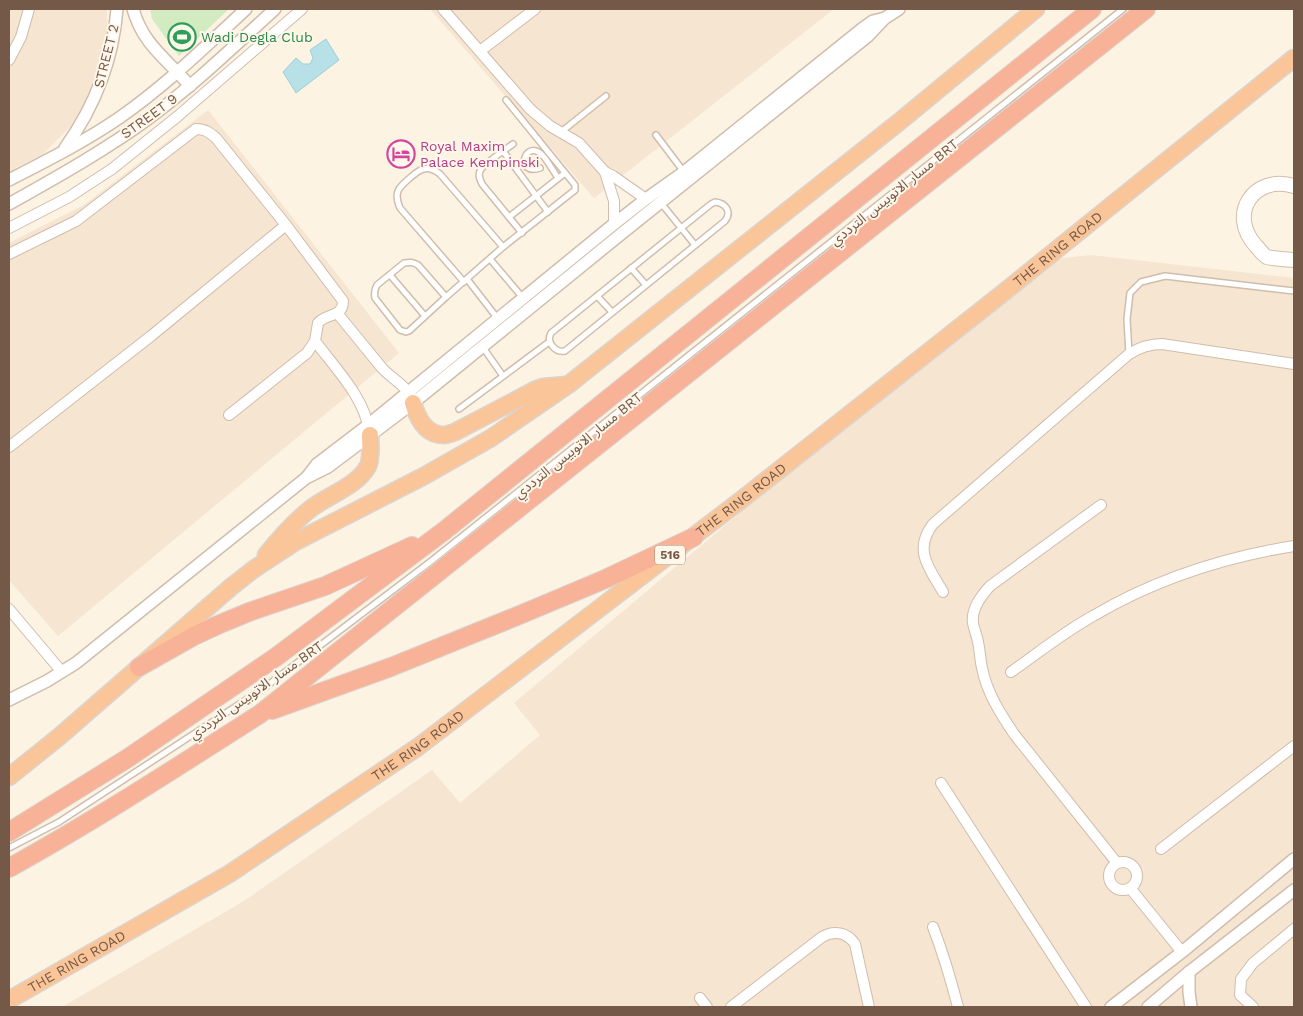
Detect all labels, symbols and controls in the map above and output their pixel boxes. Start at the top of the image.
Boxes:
street label: STREET 2 [90,22,122,90]
sports icon: Wadi Degla Club [167,22,197,52]
place label: Wadi Degla Club [201,29,313,45]
street label: STREET 9 [118,90,180,142]
street label: مسار الاتوبيس الترددي BRT [827,135,964,251]
place label: Royal Maxim Palace Kempinski [420,138,540,170]
hotel icon: Royal Maxim Palace Kempinski [386,139,416,169]
street label: THE RING ROAD [1010,208,1105,290]
street label: مسار الاتوبيس الترددي BRT [511,388,648,504]
street label: THE RING ROAD [693,460,789,540]
road number: 516 [655,546,685,564]
street label: مسار الاتوبيس الترددي BRT [186,637,328,745]
street label: THE RING ROAD [369,707,467,784]
street label: THE RING ROAD [25,927,128,995]

